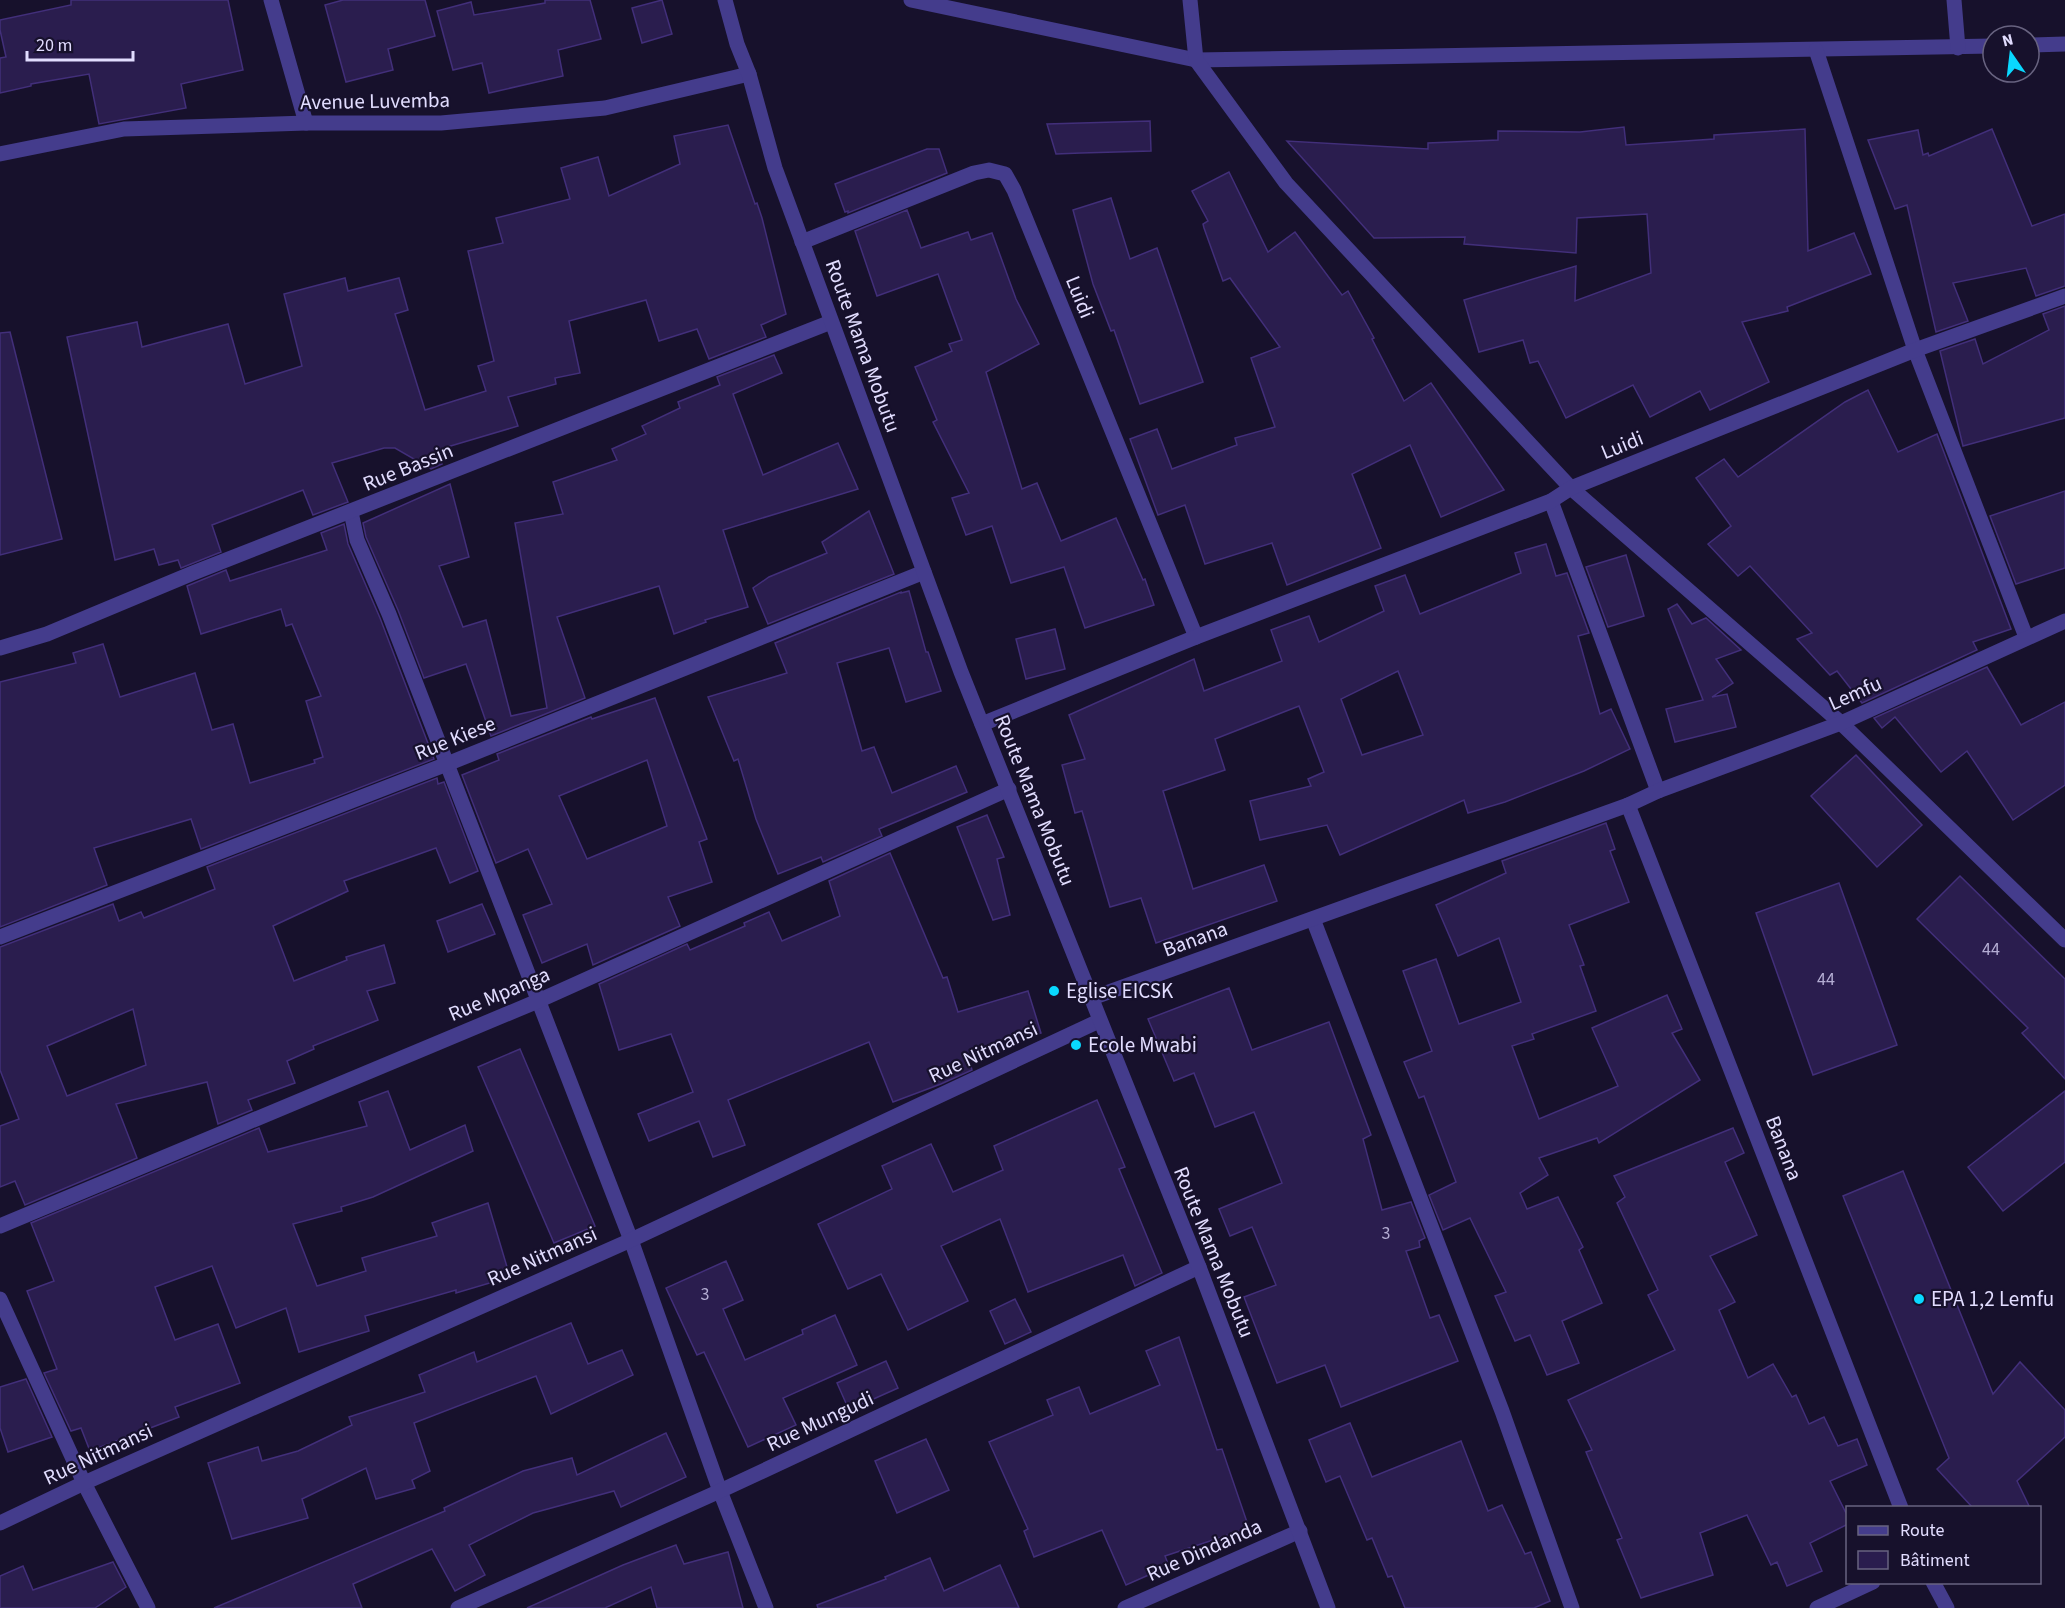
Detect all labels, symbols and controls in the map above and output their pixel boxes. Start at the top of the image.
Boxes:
scale bar [27,24,134,62]
north arrow [1981,24,2041,84]
text: N [2000,28,2015,52]
text: 20 m [36,33,72,58]
street label: Avenue Luvemba [300,85,450,117]
street label: Route Mama Mobutu [818,255,908,437]
street label: Luidi [1058,271,1102,323]
street label: Luidi [1596,423,1648,467]
street label: Rue Bassin [358,435,458,499]
street label: Lemfu [1824,668,1886,718]
street label: Rue Kiese [410,708,500,768]
street label: Route Mama Mobutu [987,710,1083,890]
street label: Banana [1158,913,1232,965]
house number: 44 [1982,937,2000,962]
street label: Rue Mpanga [444,959,554,1029]
house number: 44 [1817,967,1835,992]
place label: Eglise EICSK [1066,976,1174,1006]
marker: Eglise EICSK [1047,984,1061,998]
street label: Rue Nitmansi [924,1014,1042,1090]
place label: Ecole Mwabi [1088,1030,1197,1060]
marker: Ecole Mwabi [1069,1038,1083,1052]
street label: Banana [1758,1111,1810,1185]
street label: Route Mama Mobutu [1166,1162,1262,1342]
street label: Rue Nitmansi [482,1218,602,1294]
house number: 3 [1382,1221,1391,1246]
house number: 3 [701,1282,710,1307]
place label: EPA 1,2 Lemfu [1931,1284,2054,1314]
marker: EPA 1,2 Lemfu [1912,1292,1926,1306]
street label: Rue Mungudi [762,1383,878,1459]
street label: Rue Nitmansi [39,1416,157,1492]
legend [1846,1506,2041,1584]
street label: Rue Dindanda [1141,1511,1267,1589]
text: Route [1900,1518,1944,1543]
text: Bâtiment [1900,1548,1970,1573]

